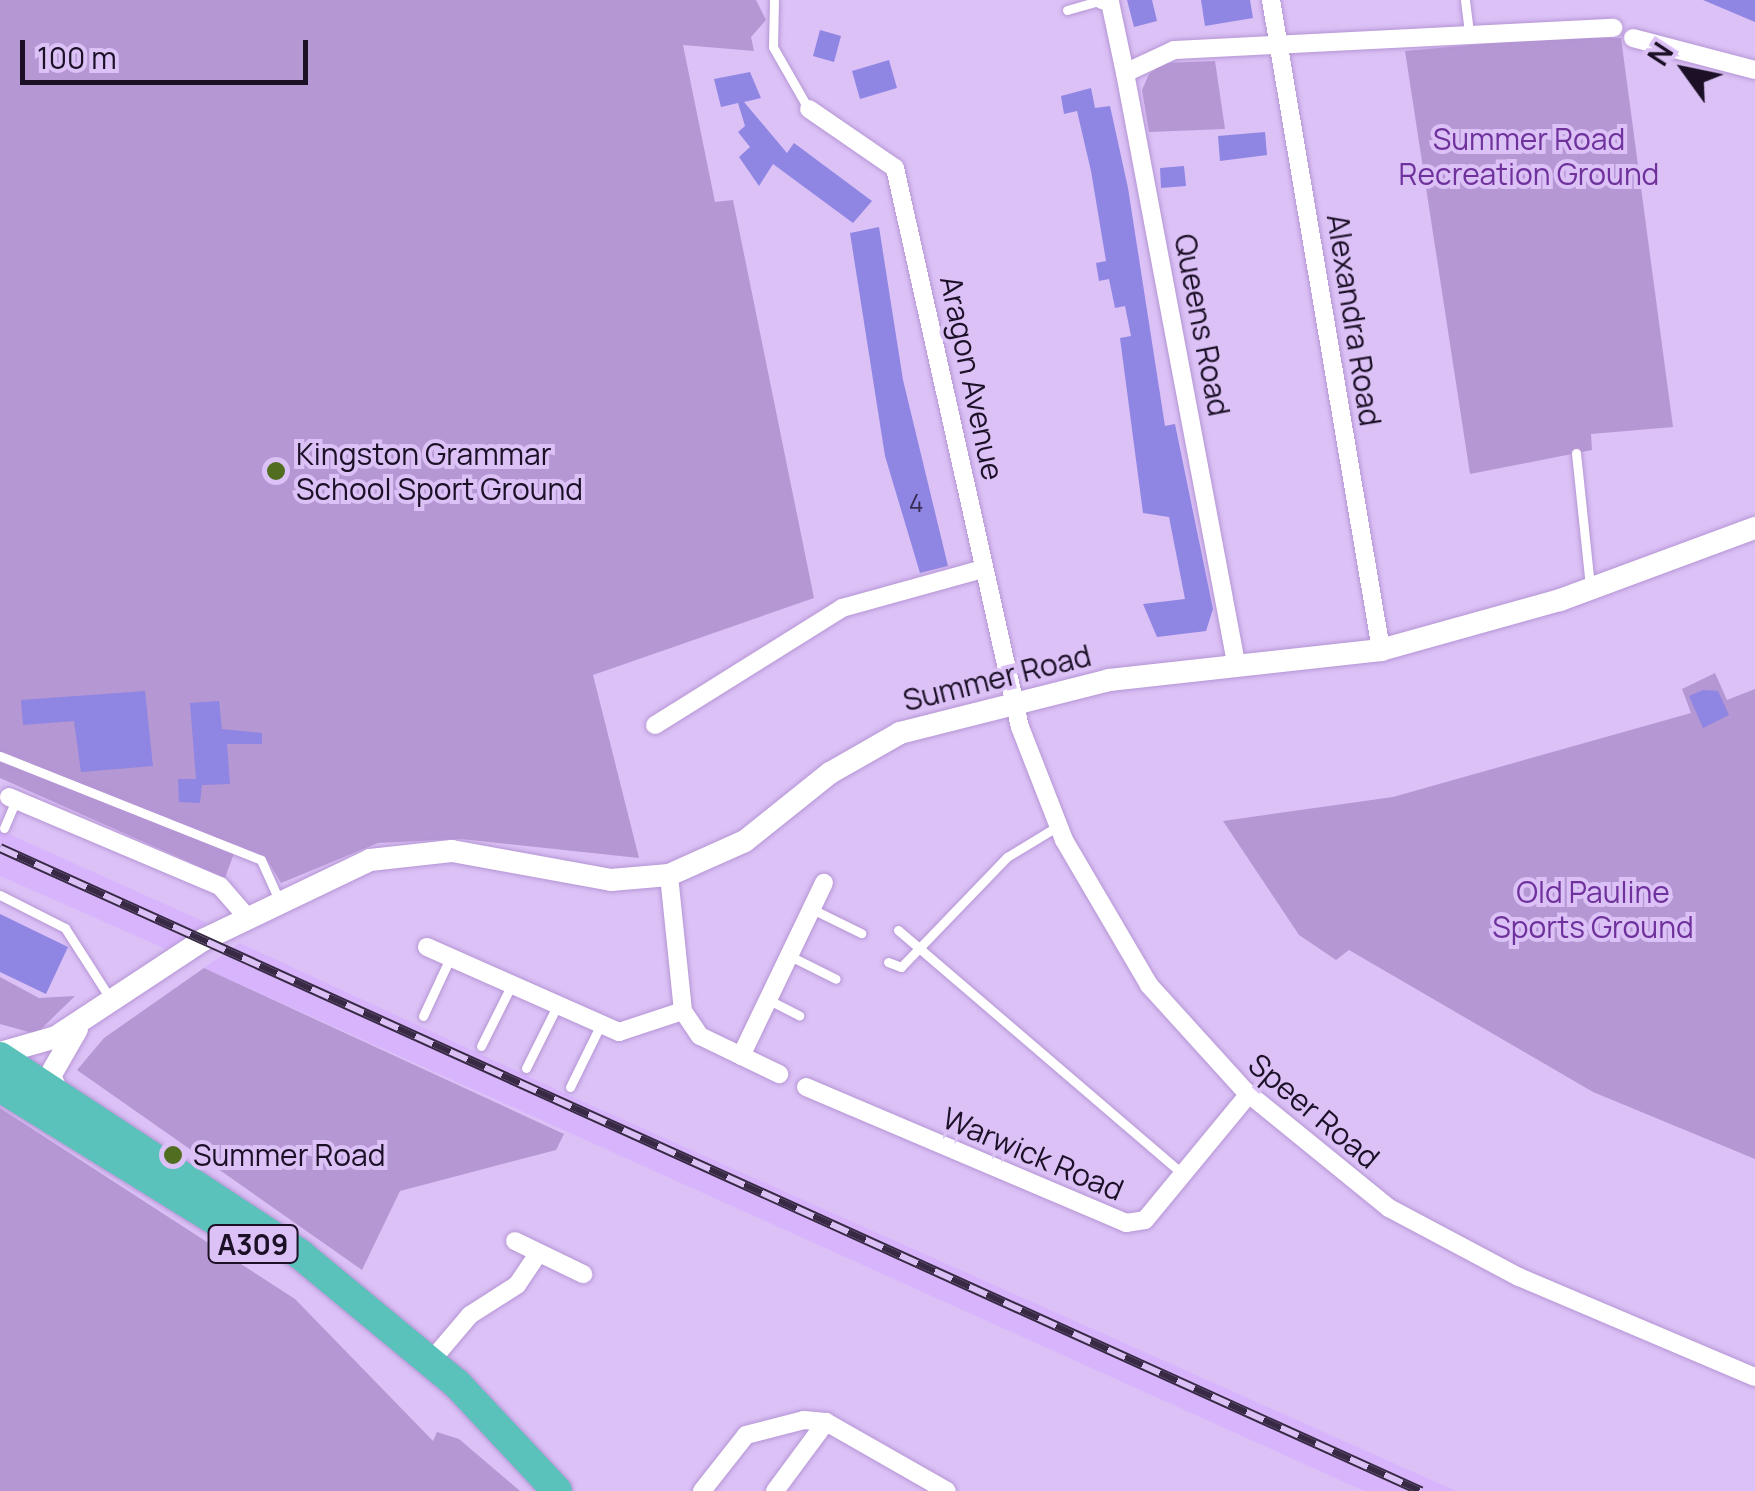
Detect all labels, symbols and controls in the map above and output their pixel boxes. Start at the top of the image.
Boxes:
scale bar [25,20,312,82]
north arrow [1635,20,1735,120]
text: N [1638,35,1681,72]
text: 100 m [37,37,117,78]
park label: Summer Road Recreation Ground [1399,121,1659,192]
street label: Alexandra Road [1319,211,1389,429]
street label: Queens Road [1167,231,1237,419]
street label: Aragon Avenue [933,273,1011,483]
place label: Kingston Grammar School Sport Ground [296,436,583,506]
marker: Kingston Grammar School Sport Ground [265,460,287,482]
house number: 4 [909,488,923,518]
street label: Summer Road [899,637,1095,719]
park label: Old Pauline Sports Ground [1492,874,1694,944]
street label: Speer Road [1241,1046,1387,1176]
street label: Warwick Road [937,1100,1129,1208]
place label: Summer Road [193,1137,386,1173]
marker: Summer Road [162,1144,184,1166]
road number: A309 [206,1221,300,1267]

